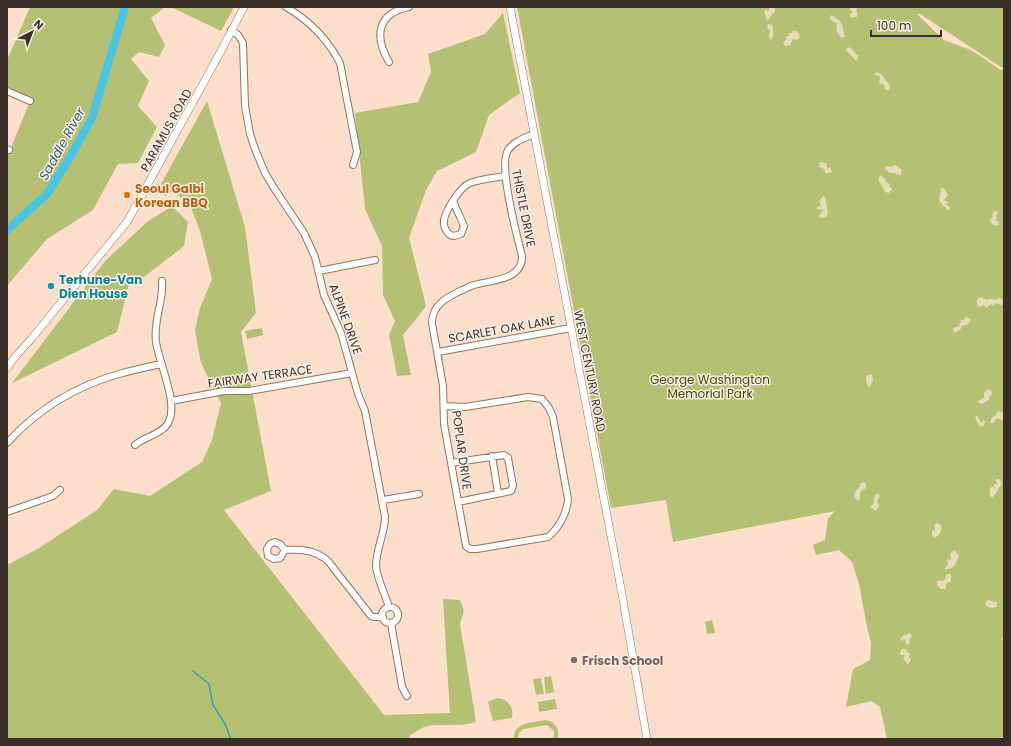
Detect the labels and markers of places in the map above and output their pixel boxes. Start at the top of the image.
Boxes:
place label: Seoul Galbi Korean BBQ [135,180,208,211]
marker: Seoul Galbi Korean BBQ [122,190,132,200]
place label: Terhune-Van Dien House [59,271,142,302]
marker: Terhune-Van Dien House [46,281,56,291]
place label: Frisch School [582,652,663,669]
marker: Frisch School [569,655,579,665]

